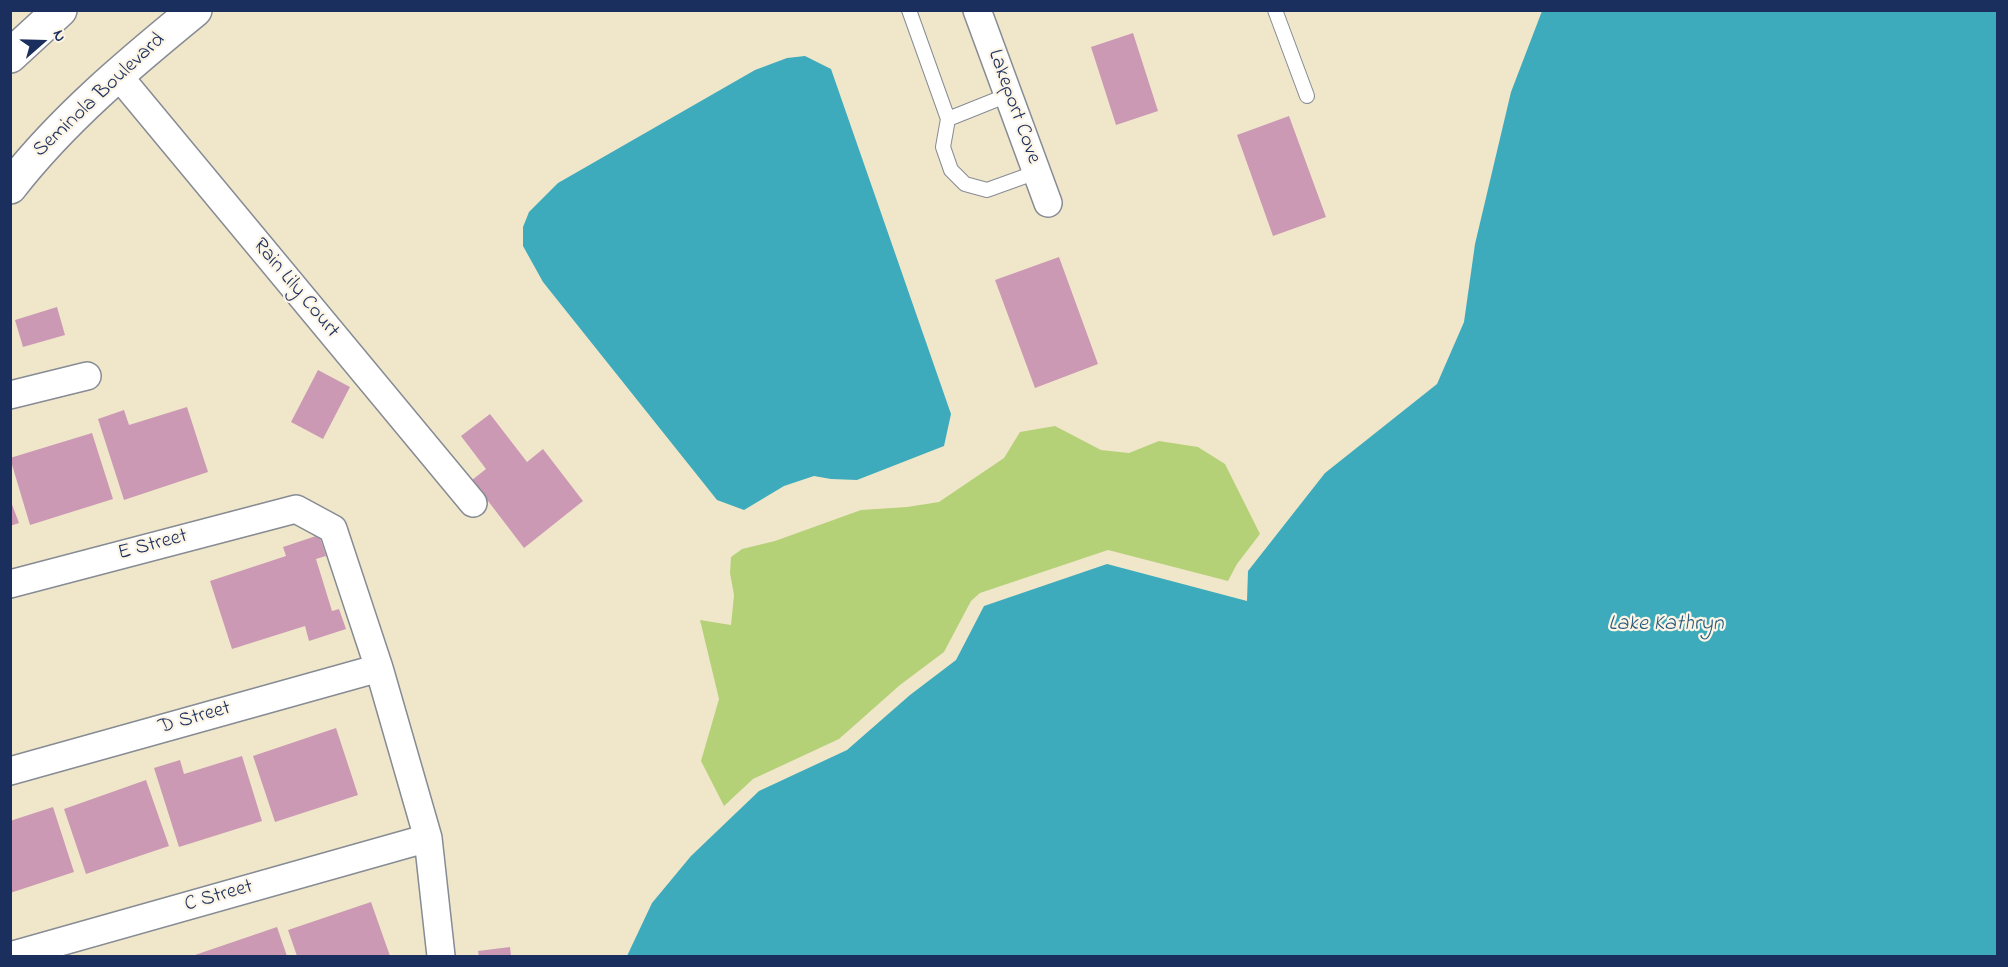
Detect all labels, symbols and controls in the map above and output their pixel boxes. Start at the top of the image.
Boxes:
north arrow [12,12,72,72]
text: N [46,27,72,45]
street label: Seminola Boulevard [29,28,171,164]
street label: Lakeport Cove [981,47,1045,167]
street label: Rain Lily Court [246,234,344,344]
street label: E Street [115,525,191,567]
water label: Lake Kathryn [1608,612,1724,638]
street label: D Street [156,697,234,741]
street label: C Street [182,875,256,919]

